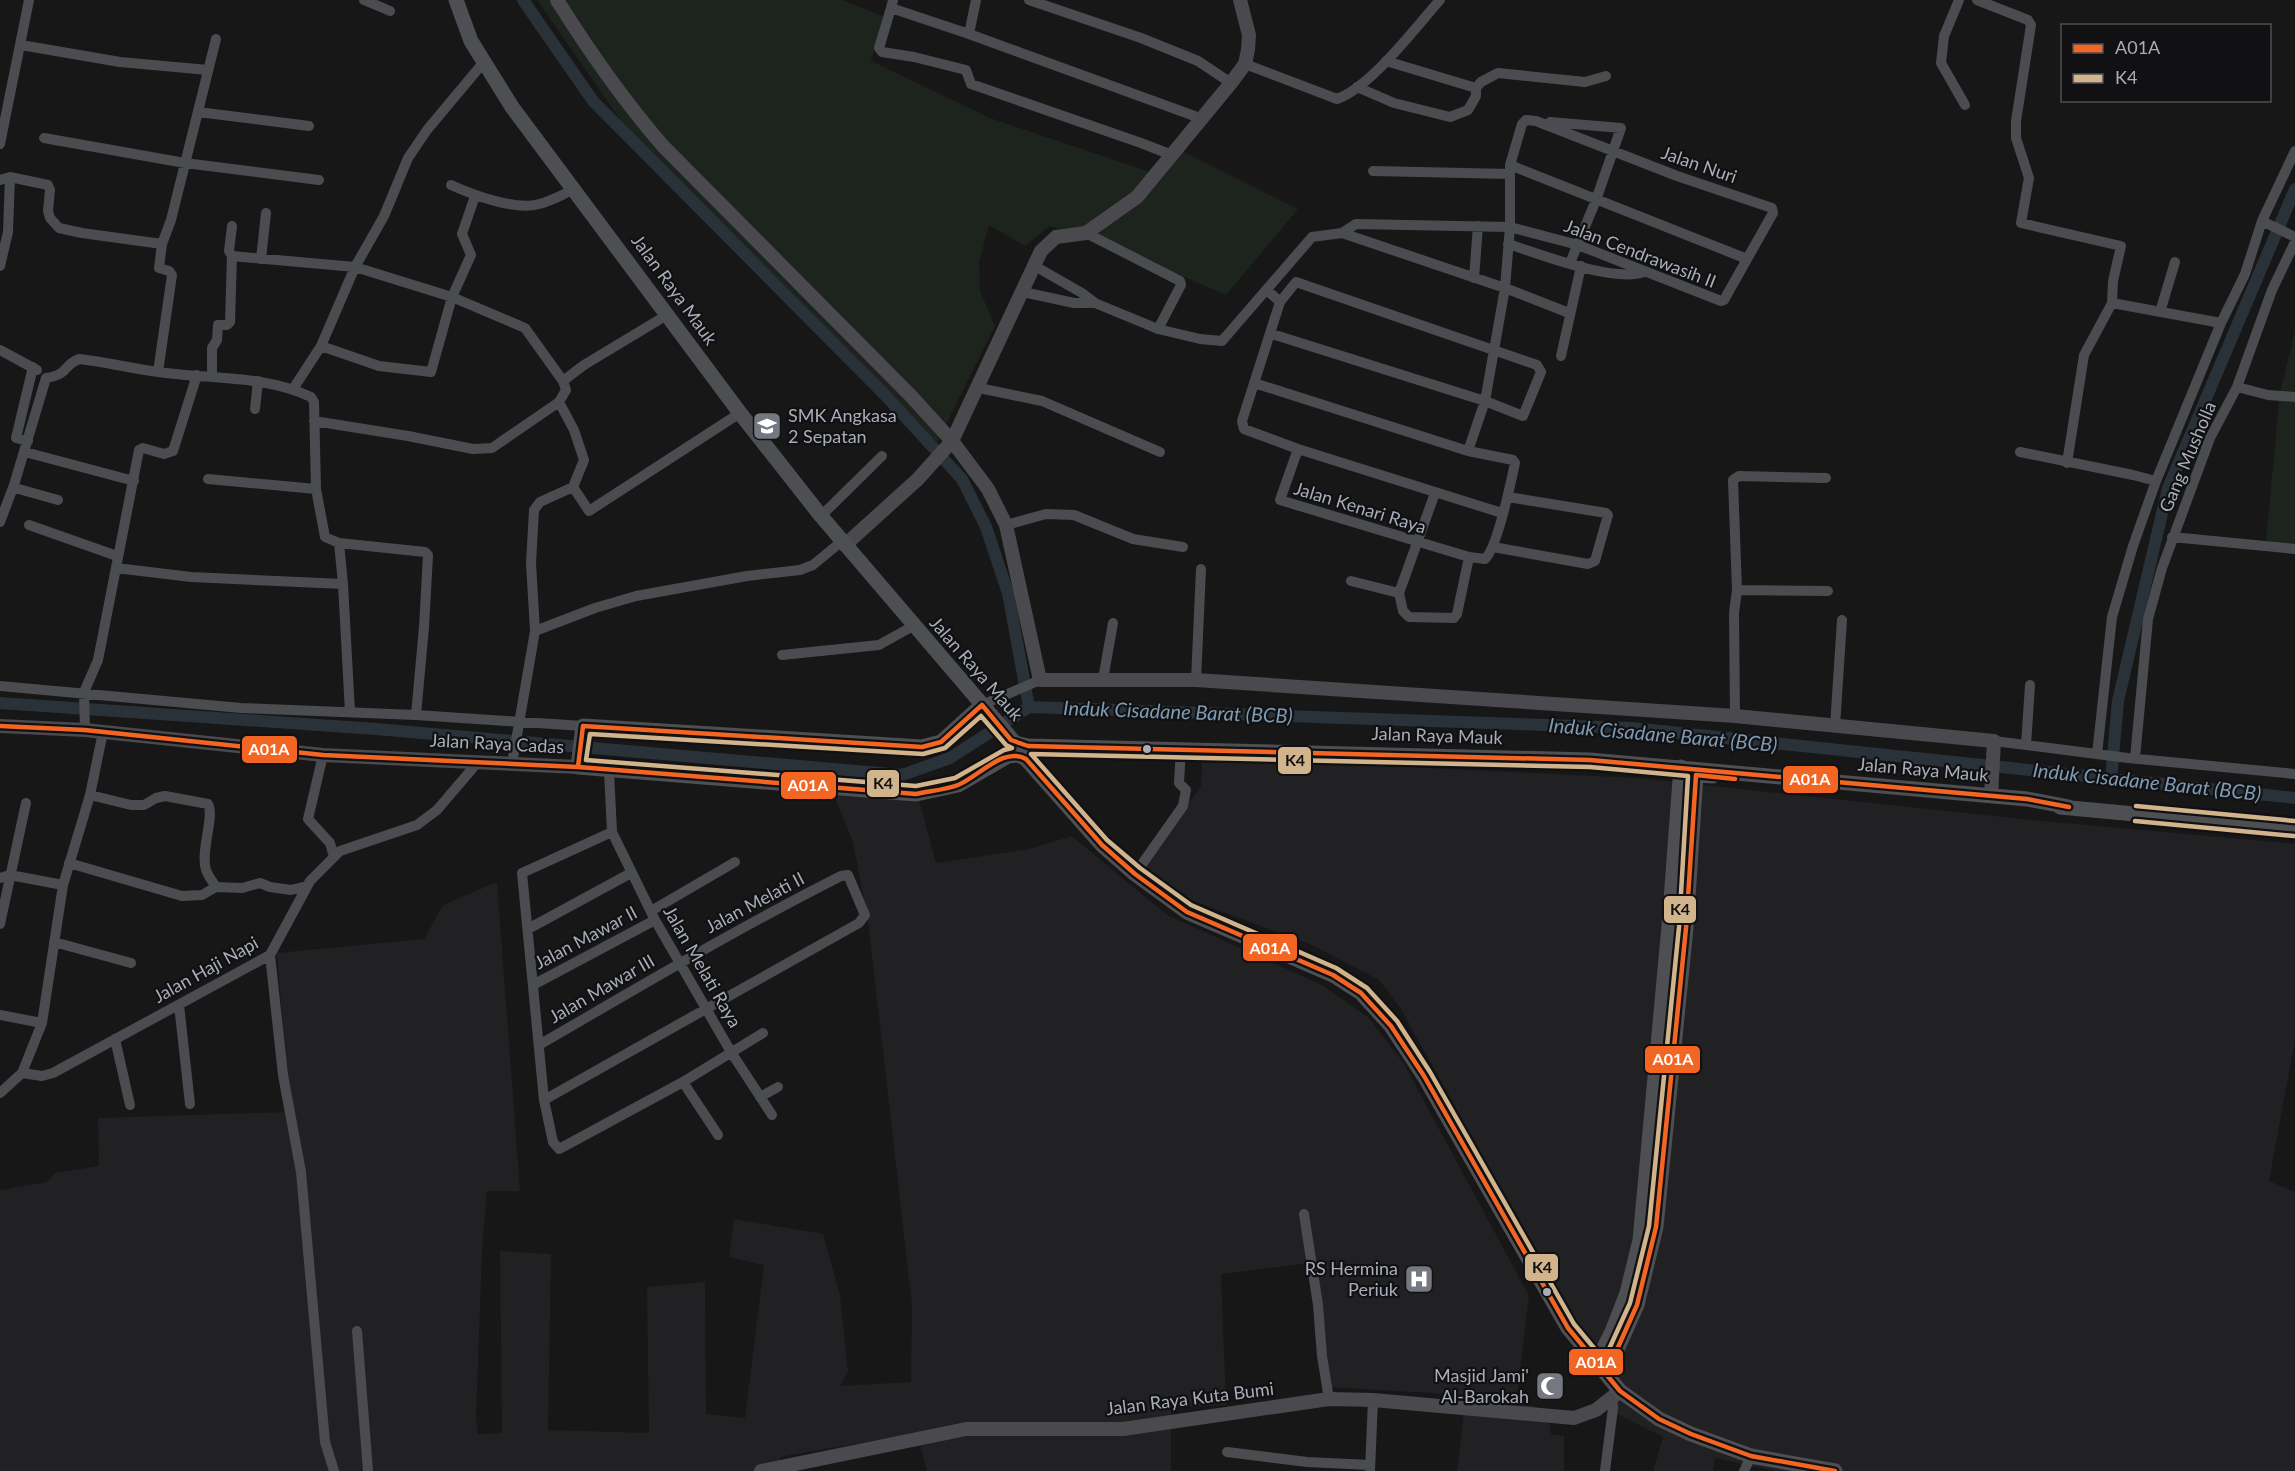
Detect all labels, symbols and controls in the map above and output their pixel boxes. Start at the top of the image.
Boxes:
legend [2061,24,2271,102]
text: A01A [2115,36,2161,58]
text: K4 [2115,66,2137,88]
street label: Jalan Nuri [1659,141,1740,187]
street label: Jalan Cendrawasih II [1561,214,1719,292]
street label: Jalan Raya Mauk [627,230,723,350]
street label: Gang Musholla [2154,398,2220,515]
place label: SMK Angkasa 2 Sepatan [788,404,897,447]
school or university icon: SMK Angkasa 2 Sepatan [751,410,783,442]
street label: Jalan Kenari Raya [1291,476,1429,538]
street label: Jalan Raya Mauk [925,612,1029,726]
water label: Induk Cisadane Barat (BCB) [1063,695,1293,727]
water label: Induk Cisadane Barat (BCB) [1548,712,1778,756]
street label: Jalan Raya Mauk [1371,722,1504,748]
street label: Jalan Raya Cadas [429,729,565,758]
line badge: A01A [241,735,298,764]
text: A01A [248,739,290,758]
unlabelled marker [1141,743,1153,755]
line badge: K4 [1277,746,1312,775]
text: K4 [1285,750,1305,769]
street label: Jalan Raya Mauk [1857,752,1990,786]
water label: Induk Cisadane Barat (BCB) [2032,757,2262,805]
line badge: A01A [1782,765,1839,794]
line badge: K4 [866,769,900,798]
text: A01A [1789,769,1831,788]
line badge: A01A [780,771,837,800]
text: K4 [873,773,893,792]
text: A01A [787,775,829,794]
street label: Jalan Melati II [701,867,808,937]
line badge: K4 [1663,895,1697,924]
text: K4 [1670,899,1690,918]
street label: Jalan Mawar II [530,901,641,973]
street label: Jalan Melati Raya [659,902,747,1031]
street label: Jalan Haji Napi [149,931,262,1007]
line badge: A01A [1242,933,1298,962]
text: A01A [1249,938,1291,957]
street label: Jalan Mawar III [545,949,658,1027]
line badge: A01A [1644,1045,1701,1074]
text: A01A [1652,1049,1694,1068]
line badge: K4 [1524,1253,1559,1282]
place label: RS Hermina Periuk [1305,1257,1399,1300]
text: K4 [1532,1257,1552,1276]
hospital icon: RS Hermina Periuk [1403,1263,1435,1295]
unlabelled marker [1541,1286,1553,1298]
line badge: A01A [1568,1348,1624,1376]
text: A01A [1575,1352,1617,1371]
place label: Masjid Jami' Al-Barokah [1434,1364,1529,1407]
mosque icon: Masjid Jami' Al-Barokah [1534,1370,1566,1402]
street label: Jalan Raya Kuta Bumi [1105,1377,1275,1419]

